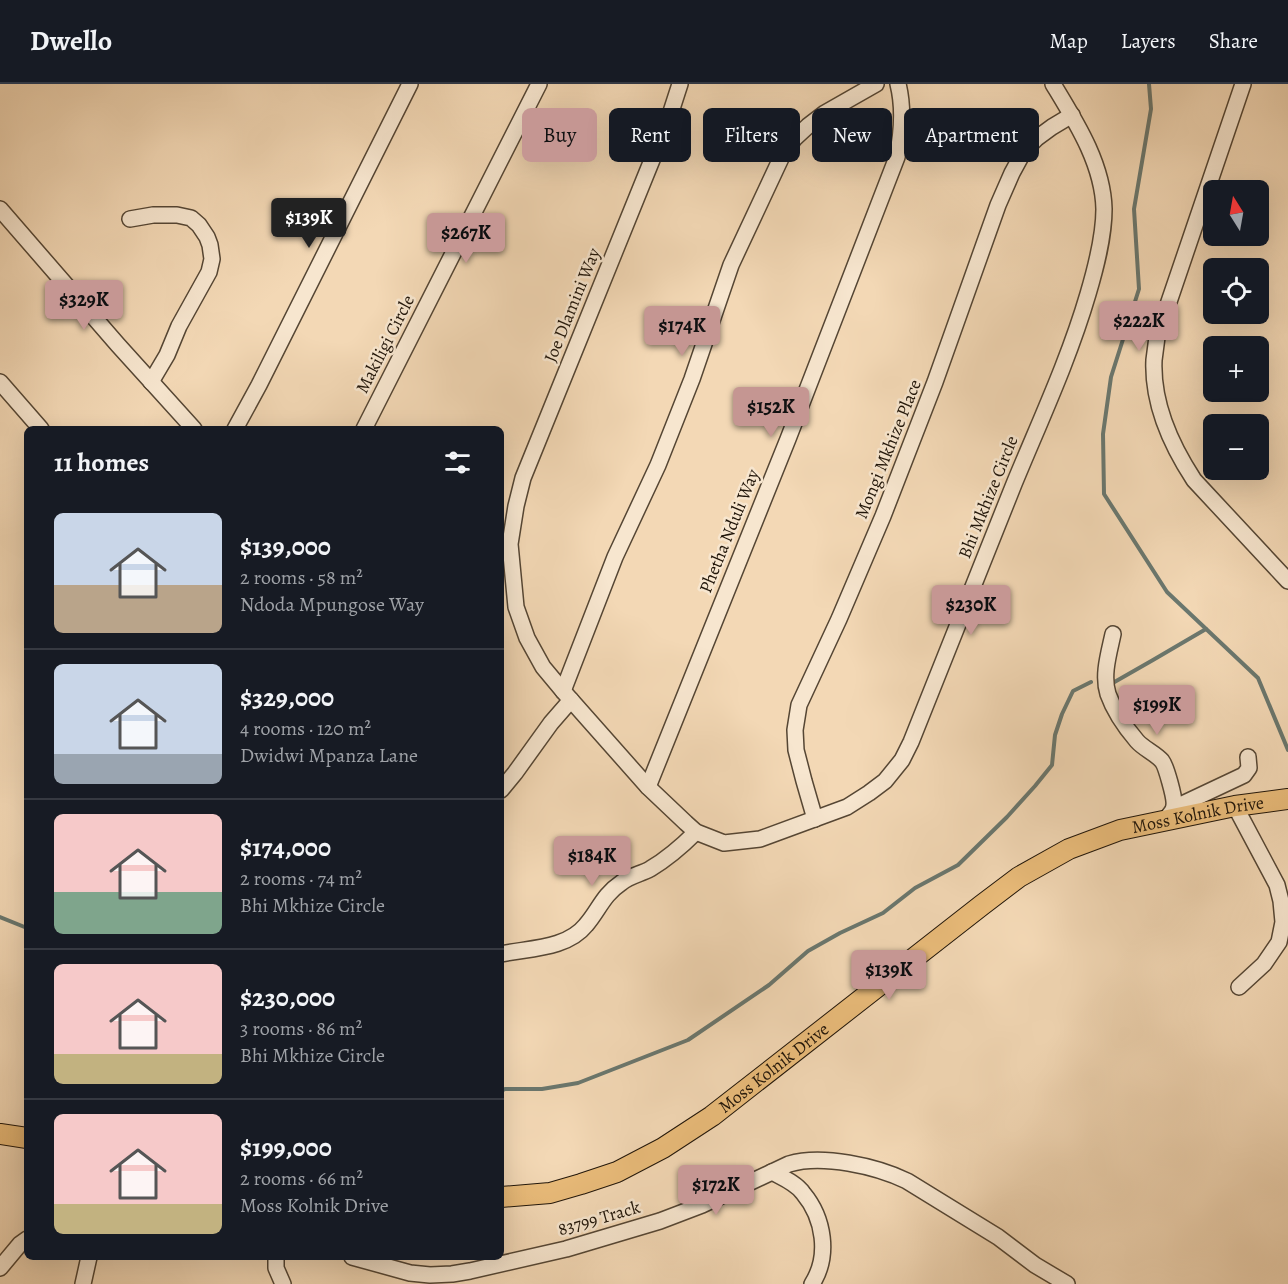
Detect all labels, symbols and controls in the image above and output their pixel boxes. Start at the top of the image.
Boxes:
text: Dwello [30,22,112,60]
text: Map [1049,27,1088,55]
text: Layers [1121,27,1176,55]
text: Share [1209,27,1258,55]
chip: Buy [522,108,597,162]
chip: Rent [609,108,691,162]
chip: Filters [703,108,800,162]
chip: New [812,108,892,162]
chip: Apartment [904,108,1039,162]
north arrow [1203,180,1269,246]
map controls [1203,180,1269,480]
pin: $139K [267,198,351,249]
text: $139K [285,204,333,231]
pin: $267K [424,213,508,264]
text: $267K [441,219,491,246]
street label: Joe Dlamini Way [538,243,606,366]
button: locate [1203,258,1269,324]
pin: $329K [42,280,126,331]
text: $329K [59,286,109,313]
street label: Makiligi Circle [350,291,420,397]
pin: $222K [1097,301,1181,352]
pin: $174K [640,306,724,357]
text: $222K [1113,307,1165,334]
text: $174K [658,312,706,339]
button: + [1203,336,1269,402]
street label: Mongi Mkhize Place [849,376,927,522]
pin: $152K [729,387,813,438]
text: $152K [747,393,795,420]
button: − [1203,414,1269,480]
street label: Bhi Mkhize Circle [952,432,1024,562]
text: 11 homes [54,445,149,480]
icon: filters [441,446,474,479]
street label: Phetha Nduli Way [693,465,765,596]
text: $139,000 [240,529,331,564]
icon: home [102,537,174,609]
text: 2 rooms · 58 m² [240,564,363,591]
pin: $230K [929,585,1013,636]
text: Ndoda Mpungose Way [240,591,424,618]
text: $230K [946,591,996,618]
text: $329,000 [240,680,334,715]
pin: $199K [1115,685,1199,736]
icon: home [102,688,174,760]
text: $199K [1133,691,1181,718]
text: 4 rooms · 120 m² [240,715,371,742]
text: Dwidwi Mpanza Lane [240,742,418,769]
street label: Moss Kolnik Drive [1130,790,1265,839]
text: $174,000 [240,830,331,865]
pin: $184K [550,836,634,887]
icon: home [102,838,174,910]
text: $184K [568,842,616,869]
text: 2 rooms · 74 m² [240,865,362,892]
text: Bhi Mkhize Circle [240,892,385,919]
pin: $139K [847,950,931,1001]
text: $139K [865,956,913,983]
text: $230,000 [240,980,335,1015]
icon: home [102,988,174,1060]
text: 3 rooms · 86 m² [240,1015,362,1042]
street label: Moss Kolnik Drive [713,1017,834,1119]
text: Bhi Mkhize Circle [240,1042,385,1069]
text: $199,000 [240,1130,332,1165]
icon: home [102,1138,174,1210]
text: 2 rooms · 66 m² [240,1165,363,1192]
pin: $172K [674,1165,758,1216]
text: $172K [692,1171,740,1198]
text: Moss Kolnik Drive [240,1192,389,1219]
street label: 83799 Track [555,1195,643,1241]

